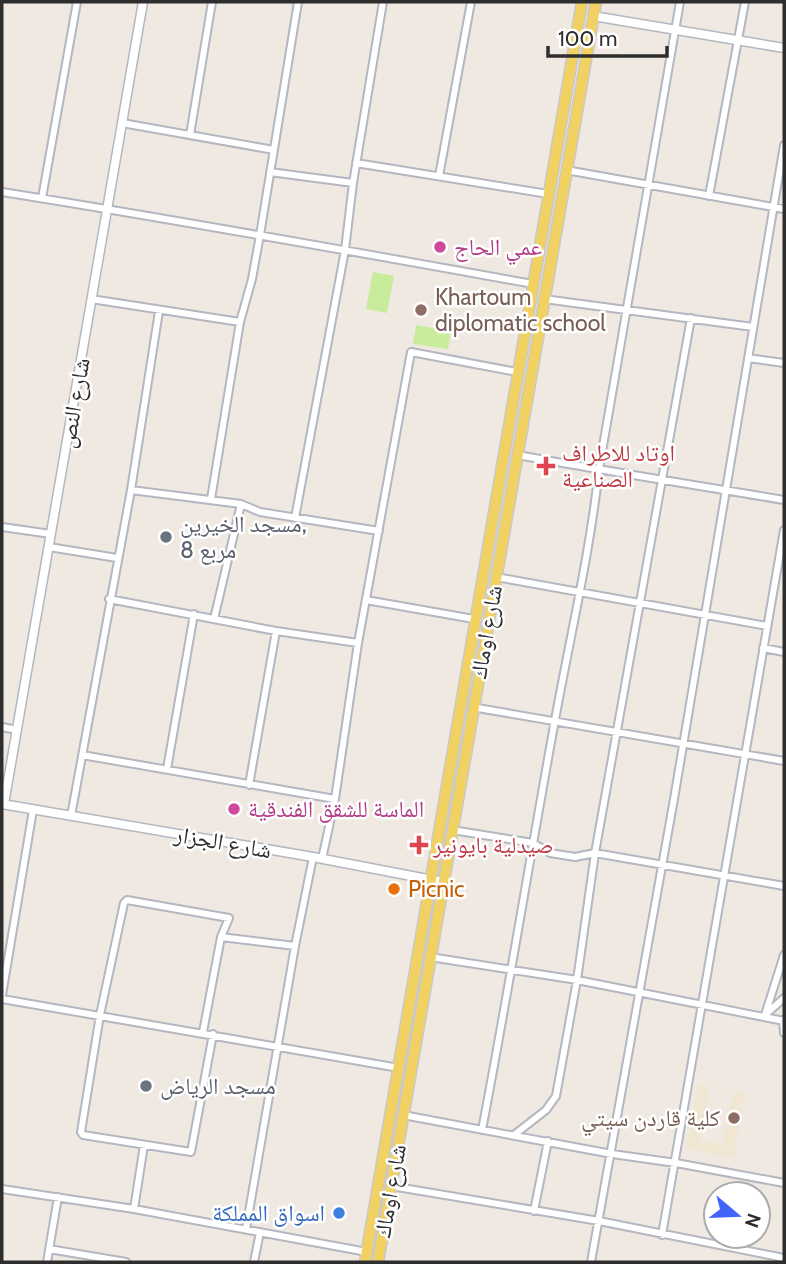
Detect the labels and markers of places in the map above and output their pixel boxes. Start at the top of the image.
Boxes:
place label: عمي الحاج [454,233,543,266]
marker: عمي الحاج [432,239,448,255]
place label: Khartoum diplomatic school [435,283,606,337]
marker: Khartoum diplomatic school [413,302,429,318]
place label: اوتاد للاطراف الصناعية [562,439,675,493]
marker: اوتاد للاطراف الصناعية [536,456,556,476]
place label: مسجد الخيرين, مربع 8 [180,510,307,565]
marker: مسجد الخيرين, مربع 8 [158,529,174,545]
place label: الماسة للشقق الفندقية [248,795,424,823]
marker: الماسة للشقق الفندقية [226,801,242,817]
place label: صيدلية بايونير [432,831,554,859]
marker: صيدلية بايونير [411,837,427,853]
place label: Picnic [408,875,465,903]
marker: Picnic [386,881,402,897]
place label: مسجد الرياض [160,1072,276,1100]
marker: مسجد الرياض [138,1078,154,1094]
place label: كلية قاردن سيتي [581,1104,720,1137]
marker: كلية قاردن سيتي [726,1110,742,1126]
place label: اسواق المملكة [212,1199,325,1227]
marker: اسواق المملكة [331,1205,347,1221]

